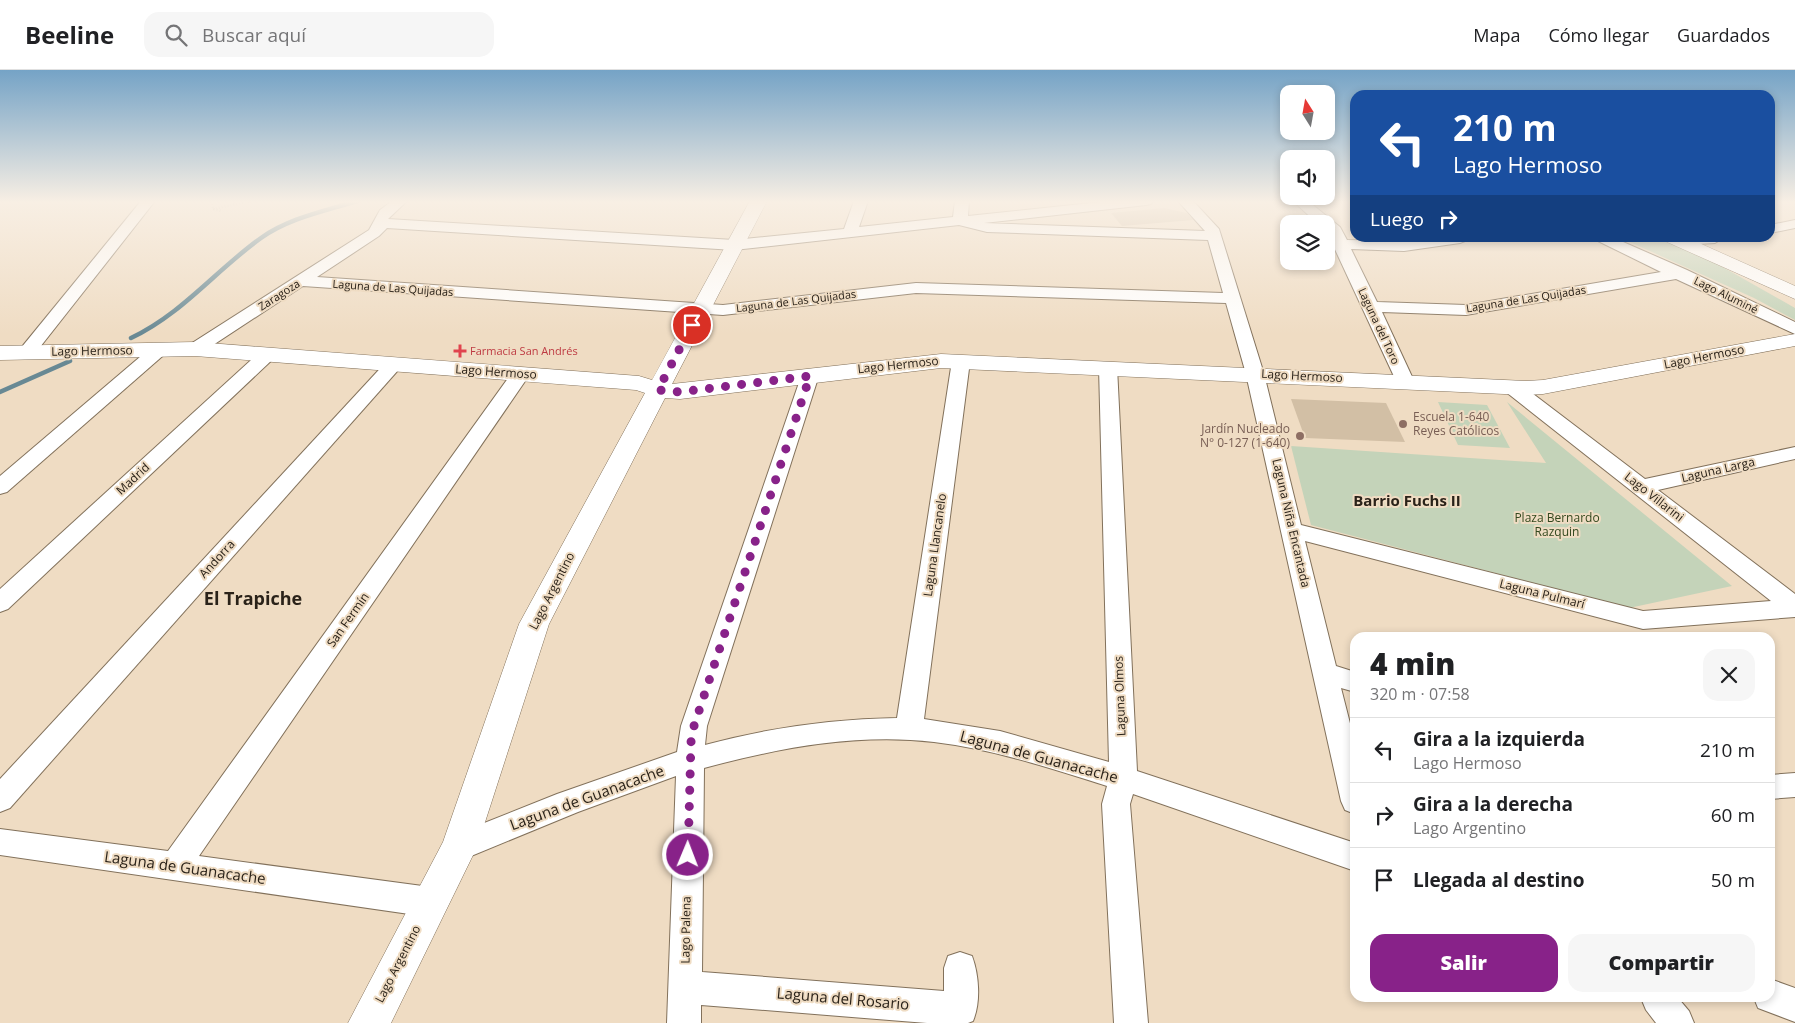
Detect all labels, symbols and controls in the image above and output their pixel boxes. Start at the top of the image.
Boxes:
search box [144,12,494,57]
text: Beeline [25,18,114,51]
icon: search [162,21,190,49]
text: Buscar aquí [202,22,306,48]
text: Mapa [1473,23,1520,47]
text: Cómo llegar [1548,23,1649,47]
text: Guardados [1677,23,1770,47]
north arrow [1280,85,1335,140]
map controls [1280,85,1335,270]
text: 210 m [1453,104,1557,151]
icon: left [1370,110,1435,175]
text: Lago Hermoso [1453,149,1603,179]
button: sound [1280,150,1335,205]
icon: right [1434,205,1462,233]
text: Luego [1370,206,1424,232]
button: layers [1280,215,1335,270]
street label: Lago Aluminé [1692,273,1761,317]
street label: Zaragoza [255,276,302,314]
street label: Laguna de Las Quijadas [332,276,454,299]
street label: Laguna de Las Quijadas [1465,282,1587,315]
street label: Laguna del Toro [1355,285,1404,367]
street label: Laguna de Las Quijadas [735,286,857,315]
pin [671,304,713,346]
icon: arrive [678,311,706,339]
street label: Lago Hermoso [1662,340,1746,373]
street label: Lago Hermoso [51,341,133,360]
place label: Farmacia San Andrés [470,343,578,358]
marker: Farmacia San Andrés [454,345,466,357]
street label: Lago Hermoso [857,352,939,377]
street label: Lago Hermoso [455,360,537,383]
street label: Lago Hermoso [1261,365,1343,386]
place label: Escuela 1-640 Reyes Católicos [1413,408,1499,439]
marker: Escuela 1-640 Reyes Católicos [1397,418,1409,430]
place label: Jardín Nucleado N° 0-127 (1-640) [1200,420,1290,451]
marker: Jardín Nucleado N° 0-127 (1-640) [1294,430,1306,442]
street label: Laguna Larga [1679,453,1756,486]
street label: Laguna Niña Encantada [1268,457,1315,589]
street label: Madrid [112,459,153,499]
street label: Lago Villarini [1621,468,1688,525]
district label: Barrio Fuchs II [1353,490,1461,510]
street label: Laguna Llancanelo [919,492,950,598]
park label: Plaza Bernardo Razquin [1514,509,1600,540]
street label: Andorra [195,536,238,581]
street label: Lago Argentino [525,549,578,632]
street label: Laguna Pulmarí [1498,575,1587,613]
district label: El Trapiche [204,586,302,610]
street label: San Fermín [323,589,373,650]
text: 4 min [1370,643,1455,684]
button: close [1703,649,1755,701]
street label: Laguna Olmos [1110,655,1129,736]
text: 320 m · 07:58 [1370,683,1470,705]
street label: Laguna de Guanacache [958,725,1120,787]
text: Gira a la izquierda [1413,726,1585,752]
icon: left [1370,736,1398,764]
text: 210 m [1700,737,1755,763]
text: Lago Hermoso [1413,752,1522,774]
street label: Laguna de Guanacache [507,760,667,834]
text: Gira a la derecha [1413,791,1573,817]
icon: right [1370,801,1398,829]
text: 60 m [1711,802,1755,828]
text: Lago Argentino [1413,817,1526,839]
position arrow [661,828,713,880]
street label: Laguna de Guanacache [103,846,267,888]
icon: arrive [1370,866,1398,894]
text: Llegada al destino [1413,867,1585,893]
text: 50 m [1711,867,1755,893]
street label: Lago Palena [676,896,695,964]
street label: Lago Argentino [371,922,424,1005]
button: Salir [1370,934,1558,992]
button: Compartir [1568,934,1755,992]
street label: Laguna del Rosario [776,982,910,1014]

